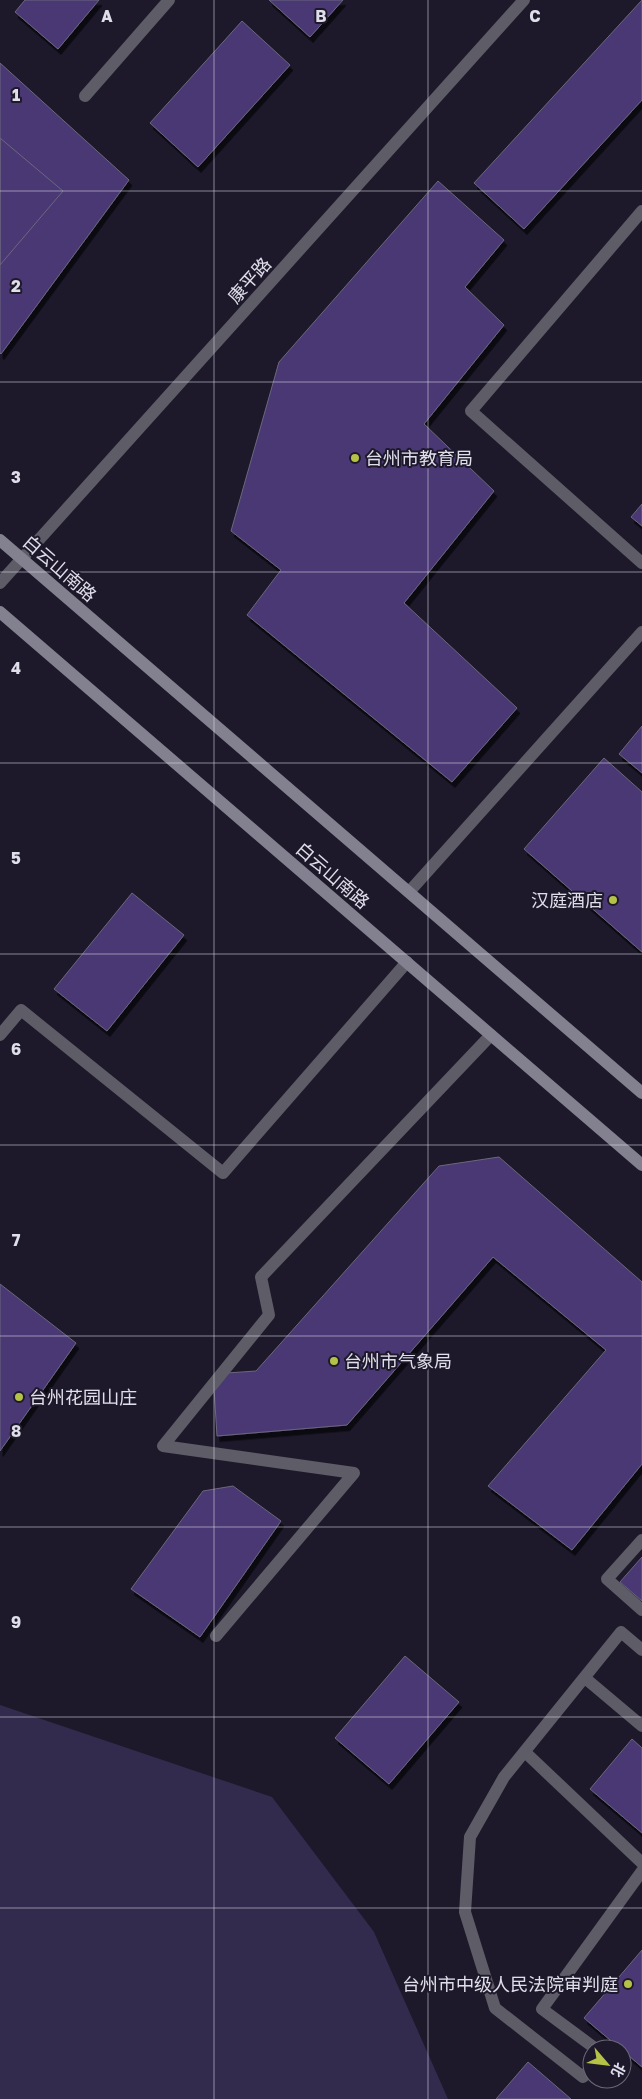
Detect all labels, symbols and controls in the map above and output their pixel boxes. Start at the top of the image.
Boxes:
text: A [101,6,113,26]
text: B [315,6,327,26]
text: C [529,6,541,26]
text: 1 [12,85,20,105]
street label: 康平路 [223,253,275,307]
text: 2 [11,276,21,296]
place label: 台州市教育局 [365,447,473,469]
marker: 台州市教育局 [349,452,361,464]
text: 3 [11,467,21,487]
street label: 白云山南路 [19,530,101,606]
text: 4 [11,658,21,678]
street label: 白云山南路 [292,837,374,913]
text: 5 [11,848,21,868]
place label: 汉庭酒店 [531,889,603,911]
marker: 汉庭酒店 [607,894,619,906]
text: 6 [11,1039,21,1059]
text: 7 [12,1230,21,1250]
place label: 台州市气象局 [344,1350,452,1372]
marker: 台州市气象局 [328,1355,340,1367]
place label: 台州花园山庄 [29,1386,137,1408]
marker: 台州花园山庄 [13,1391,25,1403]
text: 8 [11,1421,21,1441]
text: 9 [11,1612,21,1632]
place label: 台州市中级人民法院审判庭 [402,1973,618,1995]
marker: 台州市中级人民法院审判庭 [622,1978,634,1990]
north arrow [582,2039,632,2089]
text: 北 [608,2060,630,2081]

